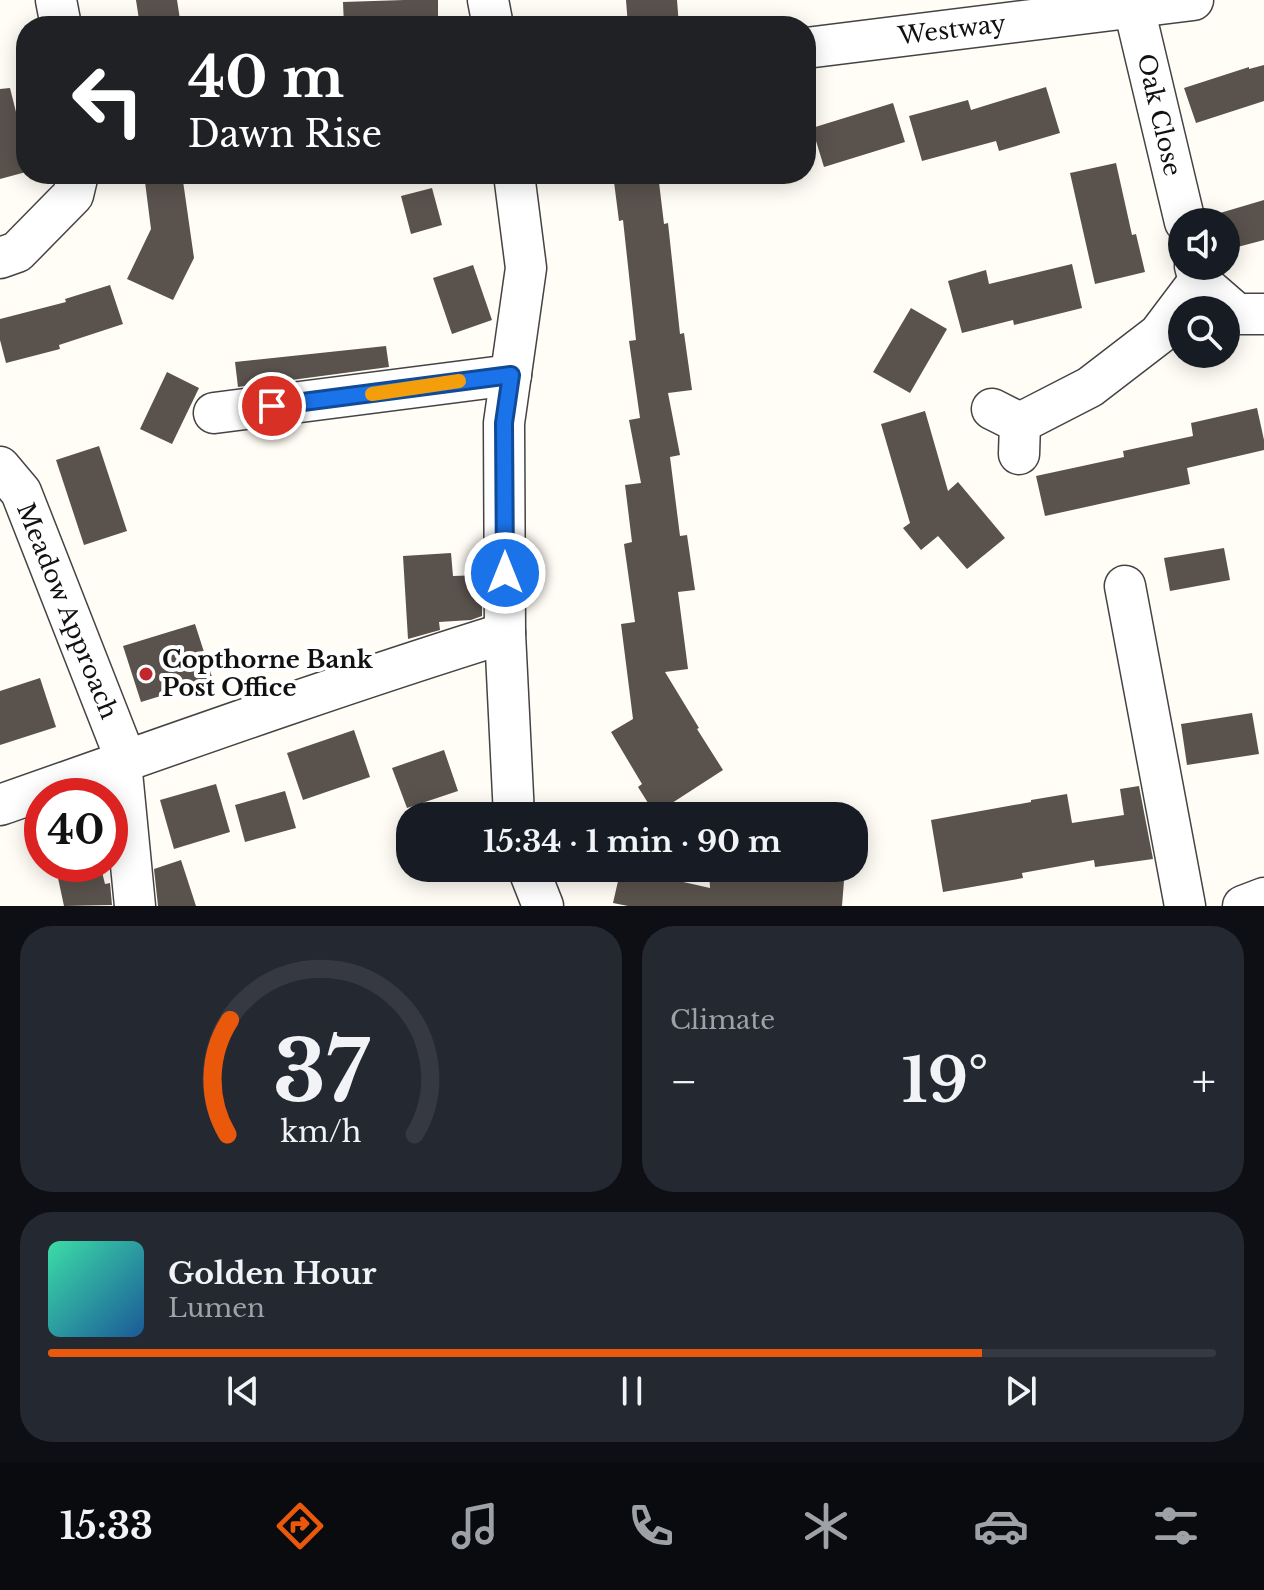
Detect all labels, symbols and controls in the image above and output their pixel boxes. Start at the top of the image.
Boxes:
street label: Westway [895,8,1008,51]
text: 40 m [188,43,344,112]
icon: left [56,48,160,152]
street label: Oak Close [1131,51,1188,179]
text: Dawn Rise [188,112,382,157]
map controls [1168,208,1240,368]
button: sound [1168,208,1240,280]
button: search [1168,296,1240,368]
pin [238,372,306,440]
icon: arrive [250,384,294,428]
street label: Meadow Approach [11,499,124,723]
position arrow [463,531,547,615]
place label: Copthorne Bank Post Office [162,645,374,702]
marker: Copthorne Bank Post Office [137,665,155,683]
speed limit sign: 40 [24,778,128,882]
text: 15:34 · 1 min · 90 m [483,823,781,860]
text: Climate [670,1004,775,1036]
text: 37 [273,1020,370,1123]
text: 19° [902,1044,988,1118]
text: − [670,1054,698,1109]
text: + [1192,1054,1216,1109]
text: km/h [280,1114,362,1150]
text: Golden Hour [168,1255,377,1292]
text: Lumen [168,1292,265,1324]
icon: previous [221,1369,265,1413]
icon: pause [610,1369,654,1413]
icon: next [999,1369,1043,1413]
icon: directions [272,1498,328,1554]
icon: music [447,1498,503,1554]
icon: phone [623,1498,679,1554]
icon: climate [798,1498,854,1554]
icon: car [973,1498,1029,1554]
icon: filters [1148,1498,1204,1554]
text: 15:33 [60,1504,153,1549]

